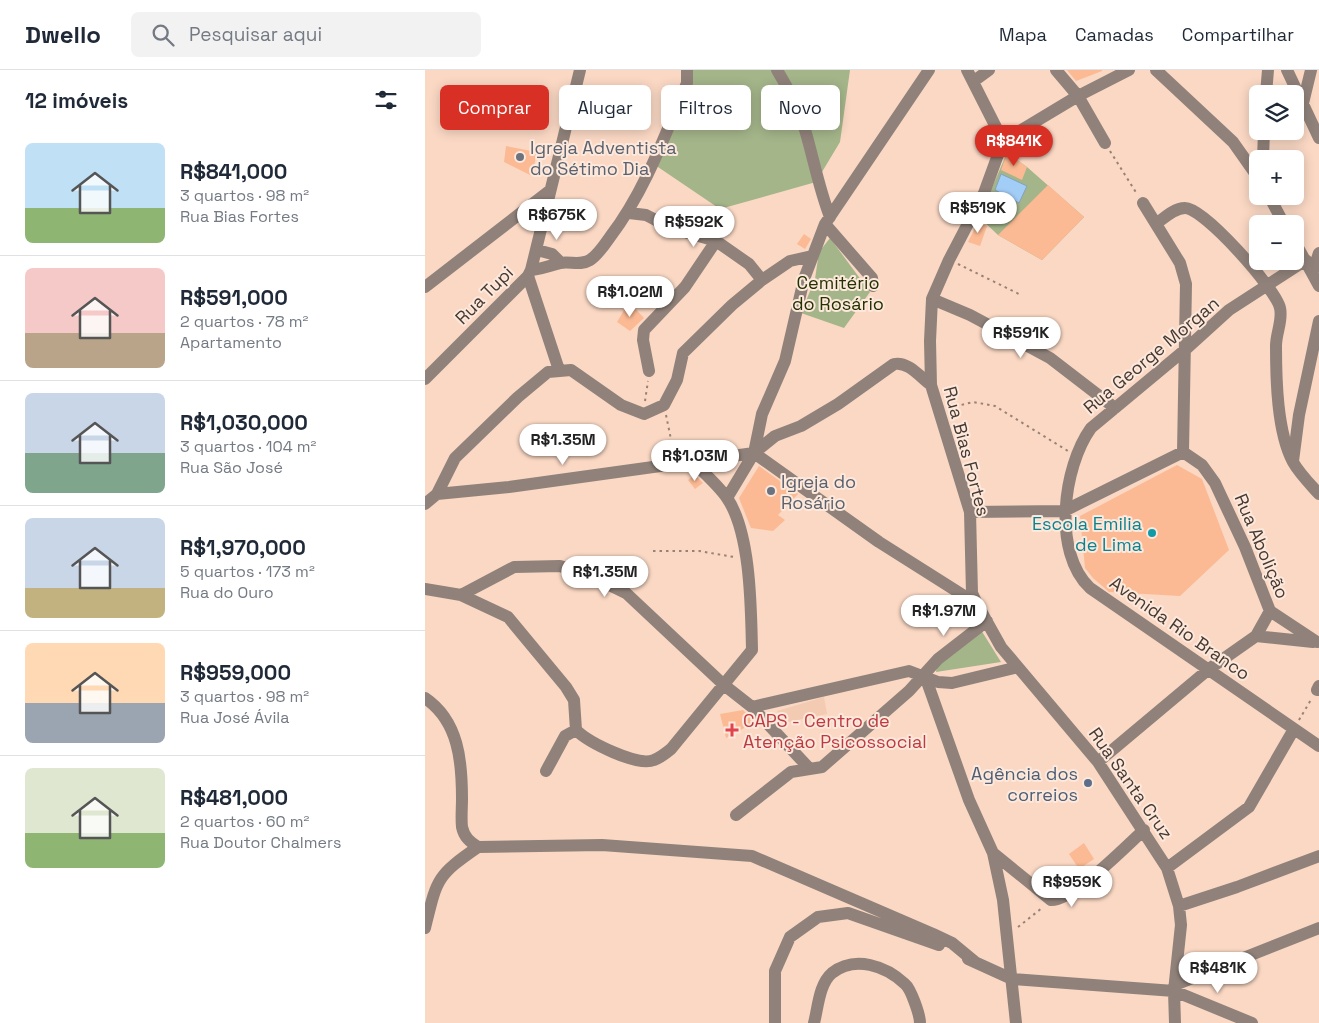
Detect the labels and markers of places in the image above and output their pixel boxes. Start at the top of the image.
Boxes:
pin: R$841K [973,124,1055,167]
place label: Igreja Adventista do Sétimo Dia [530,136,677,180]
marker: Igreja Adventista do Sétimo Dia [514,151,526,163]
pin: R$519K [937,191,1019,234]
pin: R$675K [516,198,598,241]
pin: R$592K [653,206,735,248]
pin: R$1.02M [584,276,676,318]
pin: R$591K [980,316,1062,359]
pin: R$1.35M [517,424,609,466]
pin: R$1.03M [649,440,741,482]
place label: Igreja do Rosário [781,470,856,514]
marker: Igreja do Rosário [765,485,777,497]
place label: Escola Emilia de Lima [1032,512,1142,556]
marker: Escola Emilia de Lima [1146,527,1158,539]
pin: R$1.35M [559,556,651,598]
pin: R$1.97M [898,594,990,637]
place label: CAPS - Centro de Atenção Psicossocial [743,709,927,753]
marker: CAPS - Centro de Atenção Psicossocial [725,723,739,737]
place label: Agência dos correios [971,762,1078,806]
marker: Agência dos correios [1082,777,1094,789]
pin: R$959K [1031,866,1113,908]
pin: R$481K [1177,952,1259,994]

